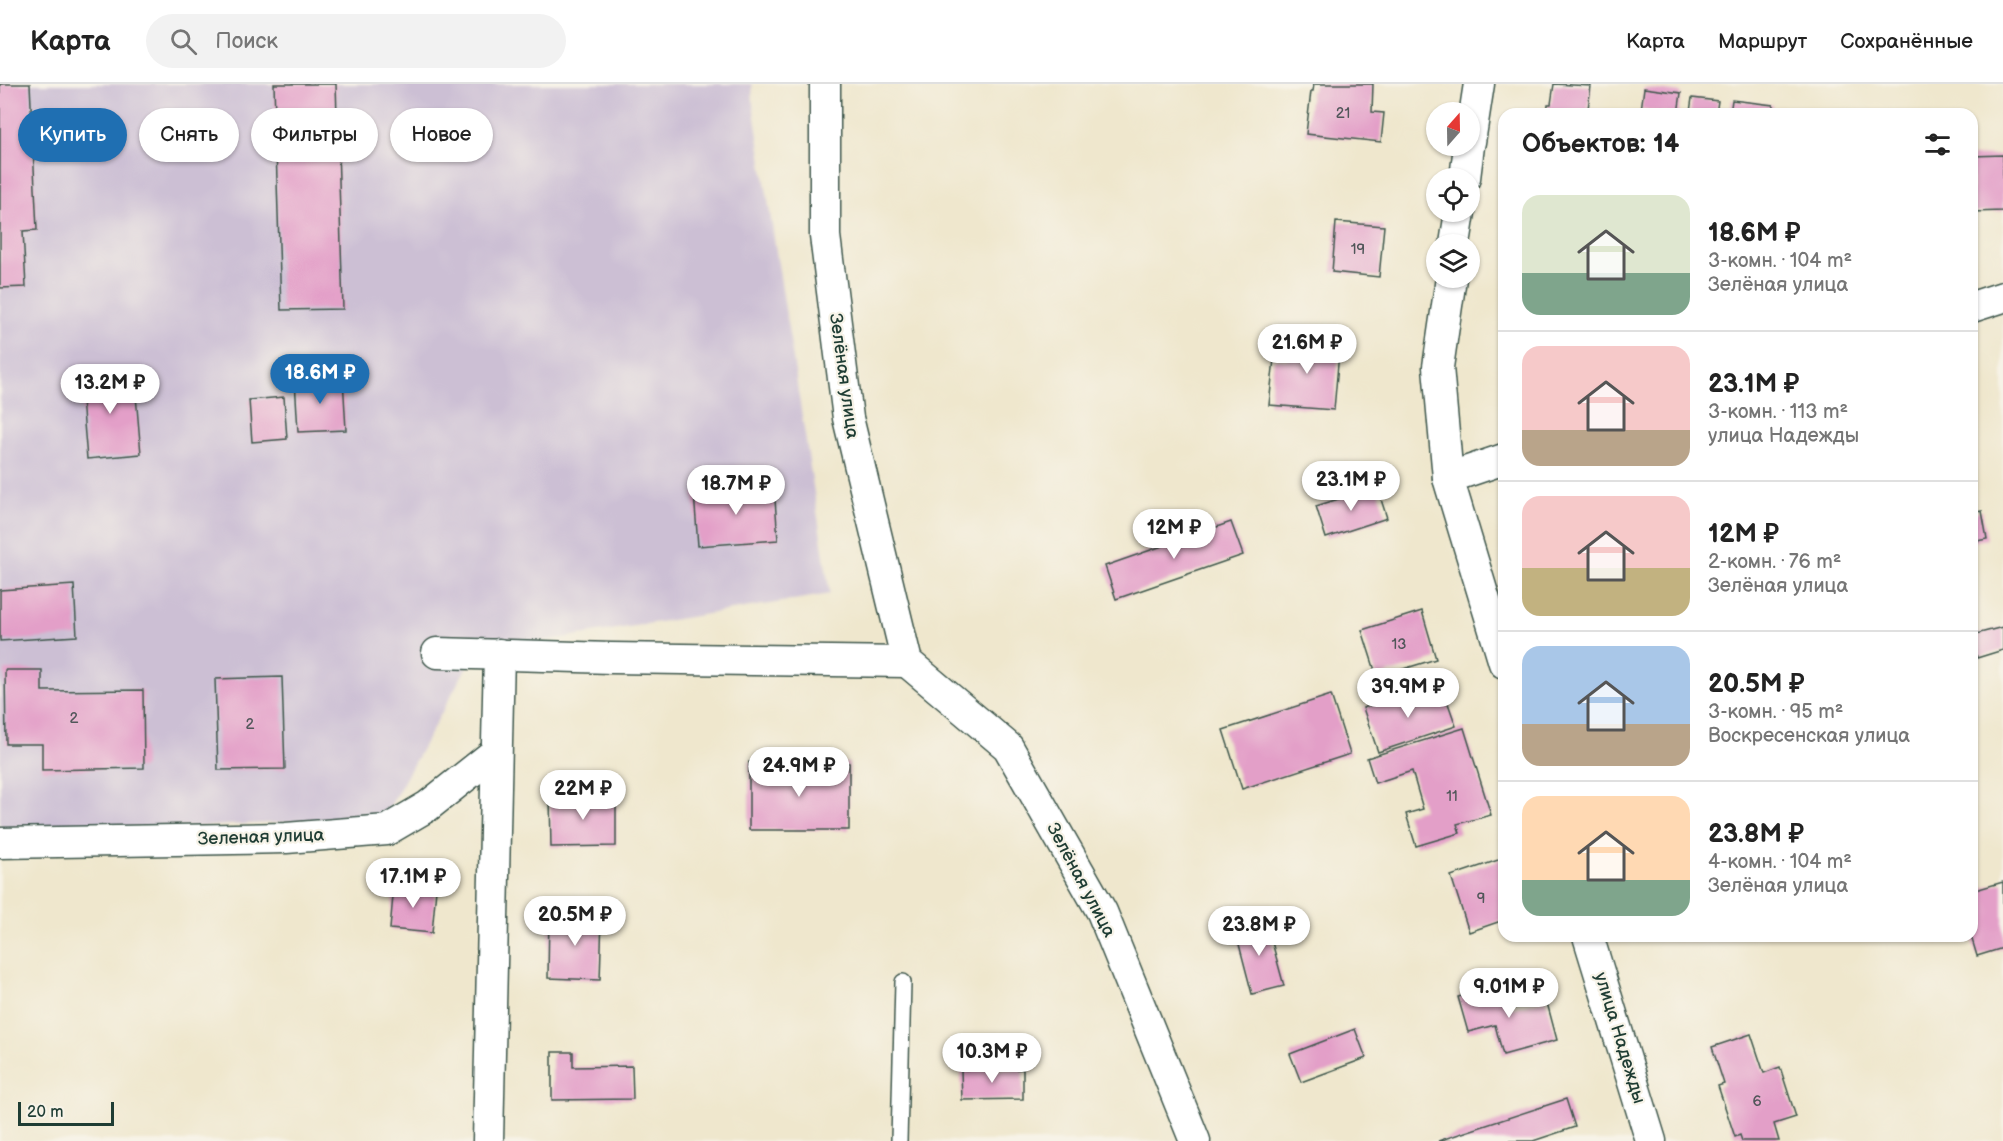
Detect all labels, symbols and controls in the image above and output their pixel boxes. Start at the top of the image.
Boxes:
search box [146,14,566,68]
text: Карта [30,25,110,58]
icon: search [167,25,200,58]
text: Поиск [215,28,278,55]
text: Карта [1626,29,1685,54]
text: Маршрут [1718,29,1807,54]
text: Сохранённые [1840,29,1973,54]
north arrow [1426,102,1480,156]
map controls [1426,102,1480,288]
house number: 21 [1336,104,1350,123]
chip: Купить [18,108,127,162]
chip: Снять [139,108,239,162]
chip: Фильтры [251,108,378,162]
chip: Новое [390,108,493,162]
icon: filters [1921,128,1954,161]
text: Объектов: 14 [1522,129,1679,160]
button: locate [1426,168,1480,222]
text: 18.6M ₽ [1708,218,1801,249]
icon: home [1570,219,1642,291]
button: layers [1426,234,1480,288]
house number: 19 [1351,240,1365,259]
text: 3-комн. · 104 m² [1708,249,1852,273]
text: Зелёная улица [1708,273,1848,297]
street label: Зелёная улица [825,312,863,440]
pin: 21.6M ₽ [1252,324,1362,375]
text: 21.6M ₽ [1272,331,1342,355]
pin: 18.6M ₽ [265,354,375,405]
text: 18.6M ₽ [284,361,356,385]
pin: 13.2M ₽ [55,364,165,415]
text: 23.1M ₽ [1708,369,1799,400]
icon: home [1570,370,1642,442]
text: 13.2M ₽ [75,371,145,395]
text: 3-комн. · 113 m² [1708,400,1848,424]
text: улица Надежды [1708,424,1859,448]
pin: 23.1M ₽ [1296,461,1406,512]
pin: 18.7M ₽ [681,465,791,516]
text: 23.1M ₽ [1316,468,1386,492]
text: 18.7M ₽ [701,472,771,496]
pin: 12M ₽ [1132,509,1216,560]
text: 12M ₽ [1147,516,1201,540]
text: 12M ₽ [1708,519,1779,550]
icon: home [1570,520,1642,592]
text: 2-комн. · 76 m² [1708,550,1841,574]
text: Зелёная улица [1708,574,1848,598]
house number: 13 [1391,635,1407,654]
pin: 39.9M ₽ [1353,668,1463,719]
text: 20.5M ₽ [1708,669,1805,700]
icon: home [1570,670,1642,742]
text: 39.9M ₽ [1371,675,1445,699]
text: 3-комн. · 95 m² [1708,700,1843,724]
house number: 2 [70,709,79,728]
house number: 2 [246,715,255,734]
text: Воскресенская улица [1708,724,1910,748]
pin: 24.9M ₽ [744,747,854,798]
text: 24.9M ₽ [762,754,836,778]
pin: 22M ₽ [541,770,625,821]
text: 22M ₽ [554,777,612,801]
house number: 11 [1446,787,1458,806]
street label: Зелёная улица [1042,819,1120,941]
text: 23.8M ₽ [1708,819,1804,850]
icon: home [1570,820,1642,892]
street label: Зеленая улица [198,824,325,850]
text: 4-комн. · 104 m² [1708,850,1852,874]
pin: 17.1M ₽ [358,858,468,909]
text: 17.1M ₽ [380,865,446,889]
text: Зелёная улица [1708,874,1848,898]
house number: 9 [1477,889,1485,908]
pin: 20.5M ₽ [520,896,630,947]
text: 20.5M ₽ [538,903,612,927]
pin: 23.8M ₽ [1204,906,1314,957]
text: 23.8M ₽ [1222,913,1296,937]
pin: 9.01M ₽ [1454,968,1564,1019]
street label: улица Надежды [1590,970,1650,1106]
text: 9.01M ₽ [1473,975,1545,999]
pin: 10.3M ₽ [937,1033,1047,1084]
text: 10.3M ₽ [956,1040,1028,1064]
house number: 6 [1752,1092,1762,1111]
scale bar [18,1099,114,1126]
text: 20 m [27,1103,63,1122]

